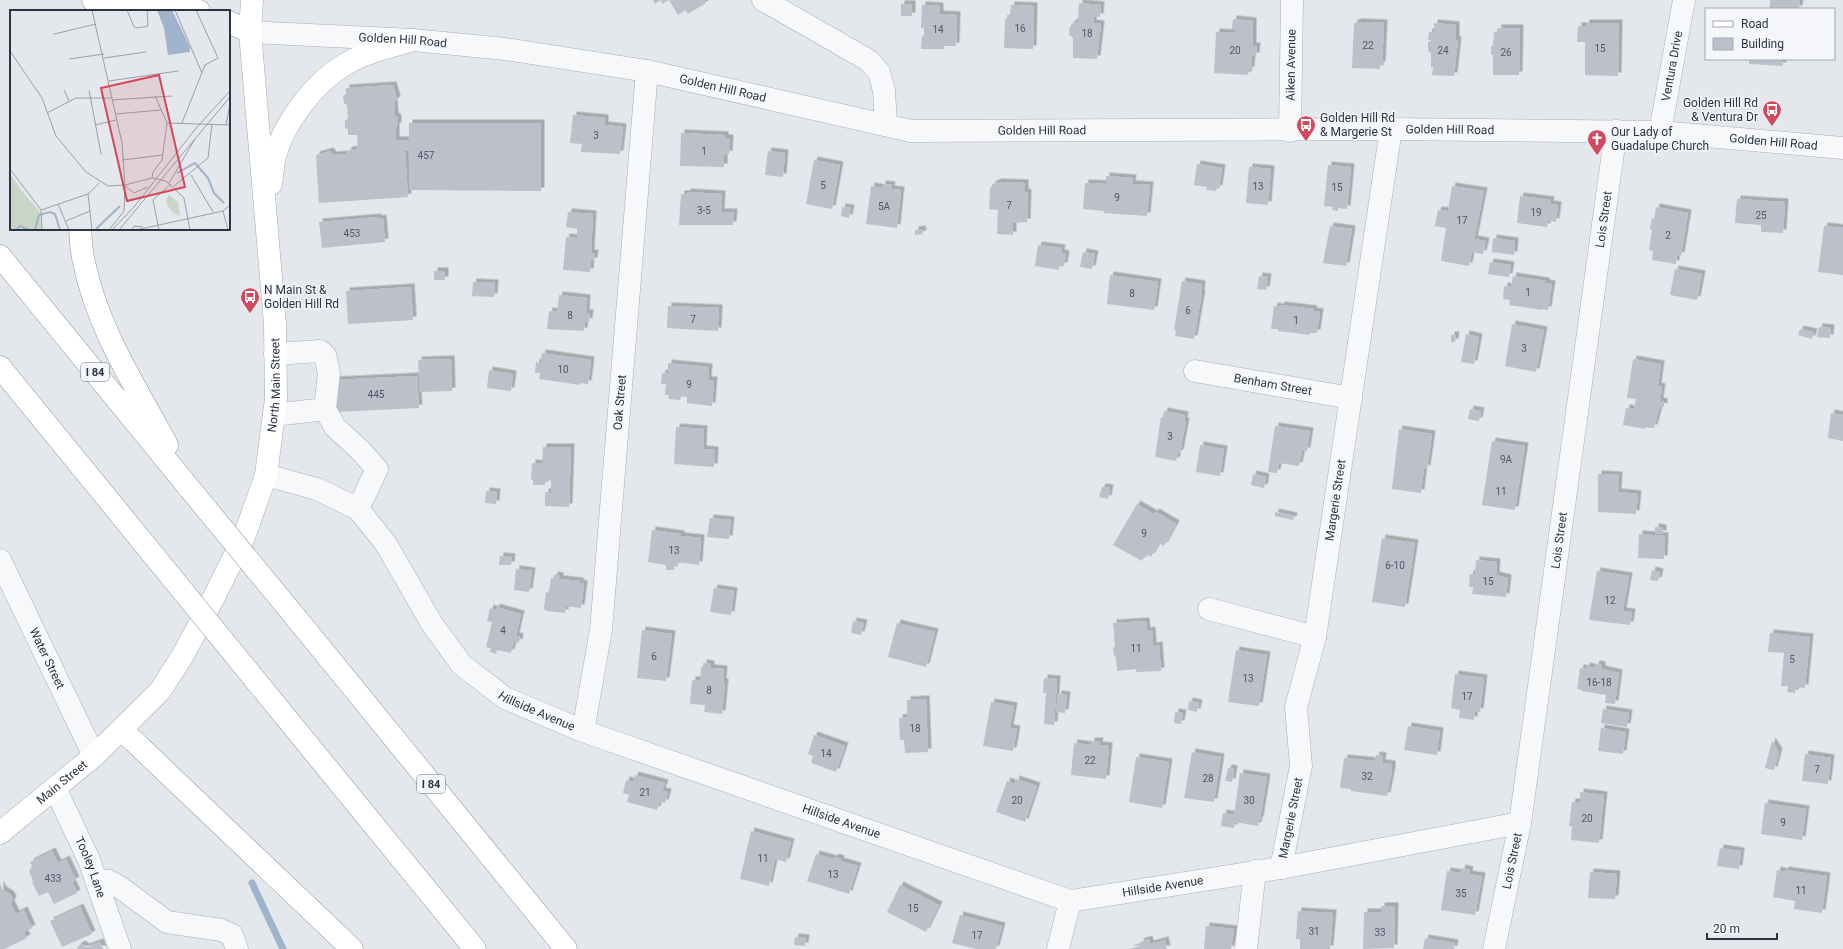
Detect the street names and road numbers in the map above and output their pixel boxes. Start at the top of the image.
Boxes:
street label: Aiken Avenue [1283,29,1299,101]
street label: Golden Hill Road [358,30,448,50]
street label: Ventura Drive [1659,30,1685,102]
street label: Golden Hill Road [678,72,767,105]
street label: Golden Hill Road [1406,122,1494,137]
street label: Golden Hill Road [998,123,1086,138]
street label: Golden Hill Road [1729,131,1818,153]
street label: Lois Street [1593,190,1615,249]
street label: North Main Street [265,338,283,433]
road number: I 84 [81,363,109,381]
street label: Benham Street [1233,371,1313,398]
street label: Oak Street [610,374,629,431]
street label: Margerie Street [1322,458,1348,542]
street label: Lois Street [1548,511,1570,570]
street label: Water Street [27,625,68,691]
street label: Hillside Avenue [496,688,577,734]
street label: Main Street [34,757,90,807]
road number: I 84 [417,775,445,793]
street label: Margerie Street [1276,776,1306,860]
street label: Hillside Avenue [800,801,882,841]
street label: Lois Street [1500,831,1525,890]
street label: Tooley Lane [72,835,109,900]
street label: Hillside Avenue [1121,873,1204,900]

